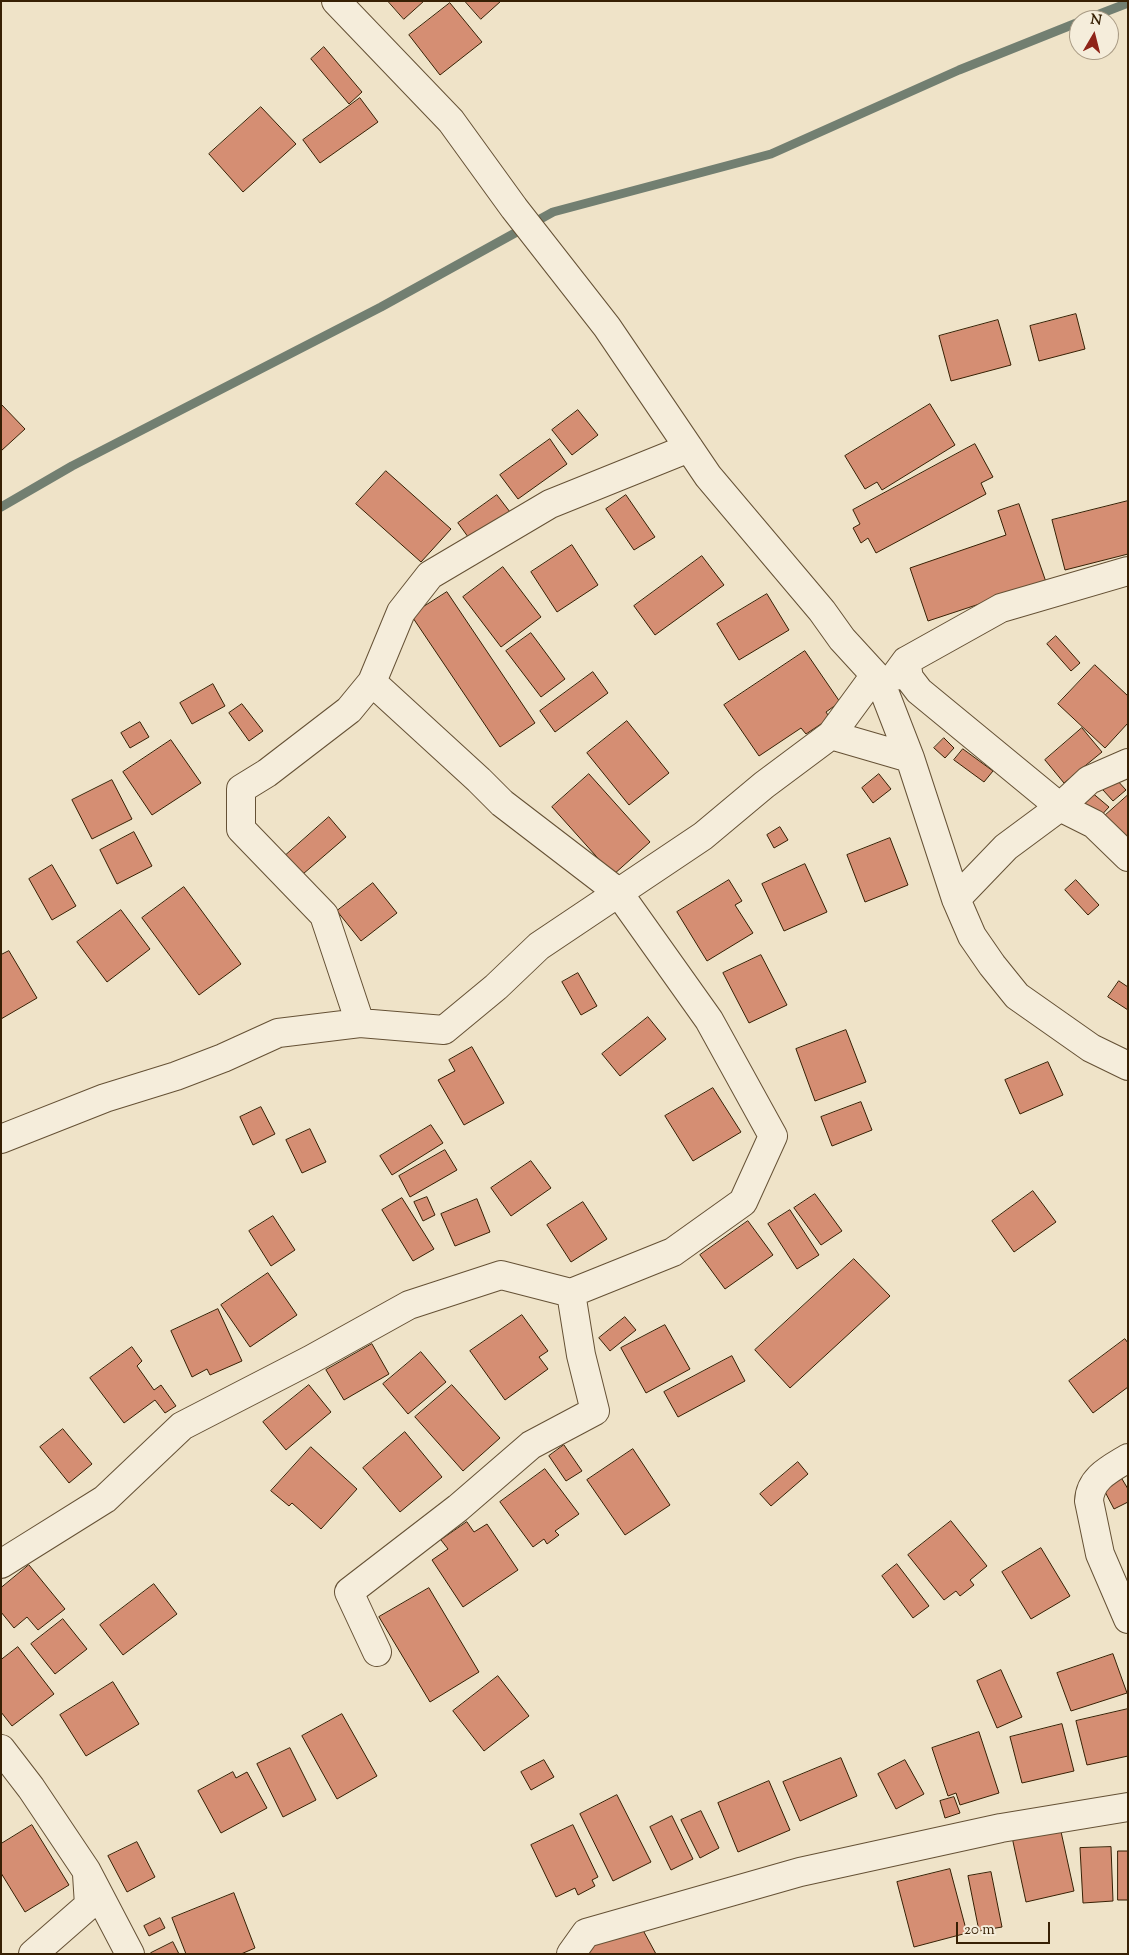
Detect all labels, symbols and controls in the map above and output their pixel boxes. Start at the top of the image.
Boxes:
north arrow [1069,10,1119,60]
text: N [1089,10,1103,32]
scale bar [959,1912,1053,1944]
text: 20 m [964,1920,995,1941]

